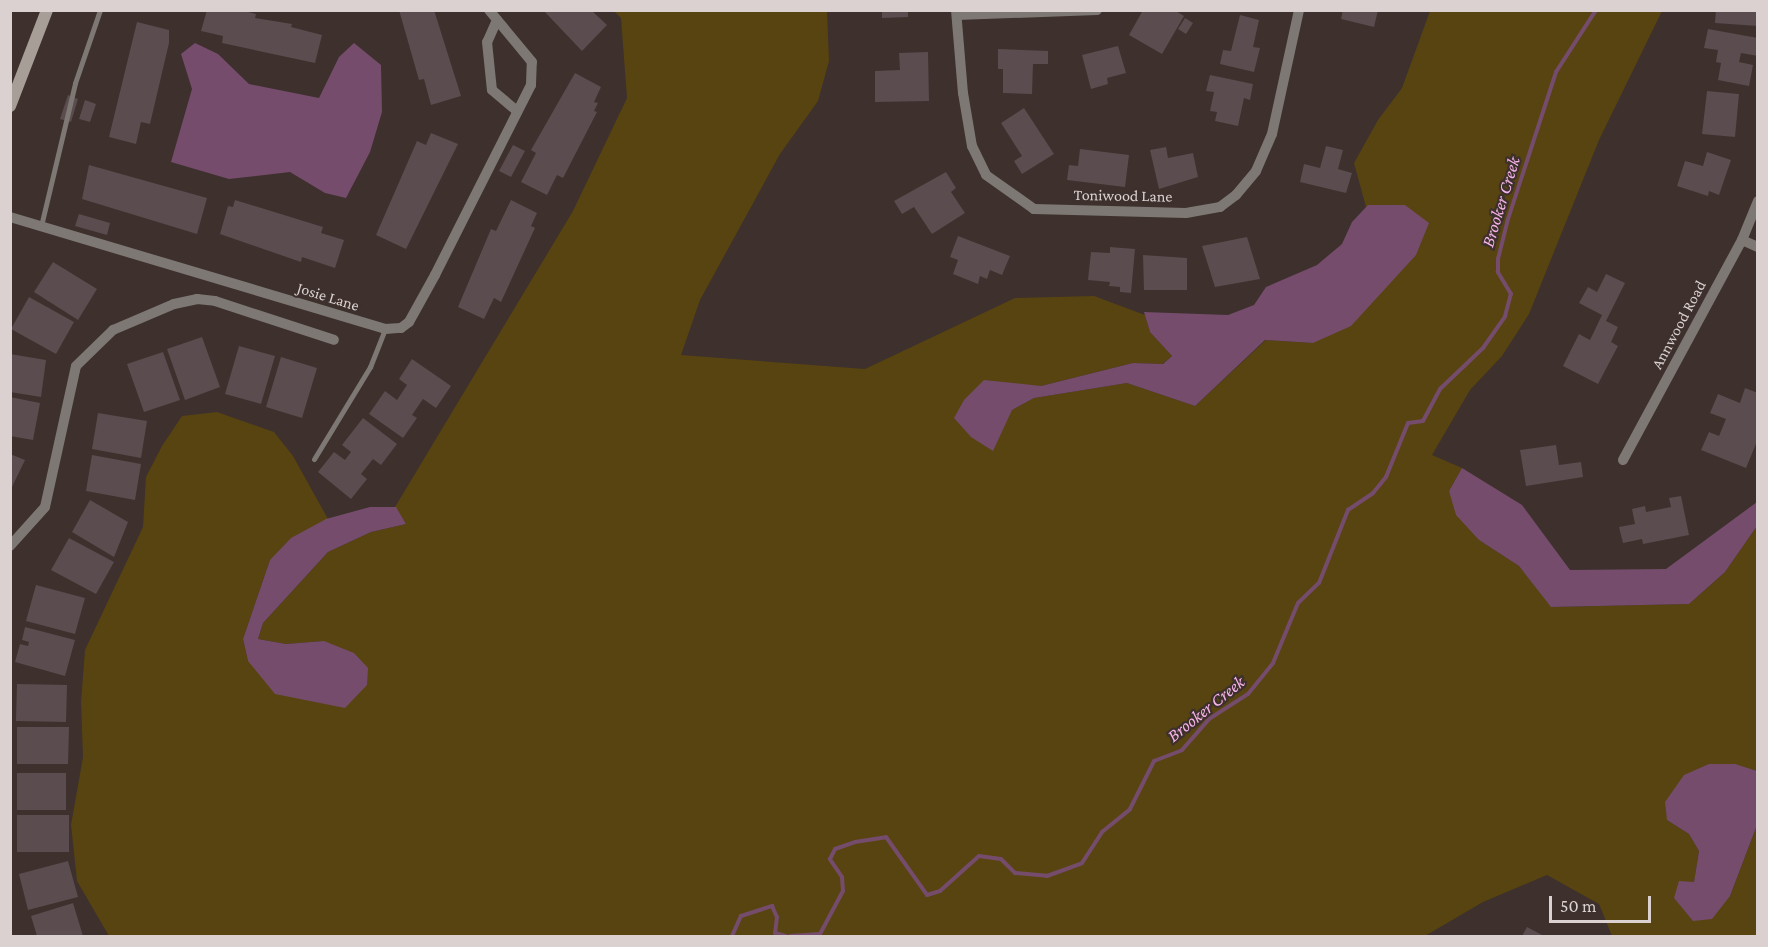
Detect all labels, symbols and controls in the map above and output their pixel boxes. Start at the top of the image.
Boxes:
water label: Brooker Creek [1477,154,1525,250]
street label: Toniwood Lane [1073,186,1173,206]
street label: Annwood Road [1648,277,1710,373]
street label: Josie Lane [295,278,361,316]
water label: Brooker Creek [1163,671,1249,747]
scale bar [1552,884,1654,922]
text: 50 m [1560,896,1597,916]

